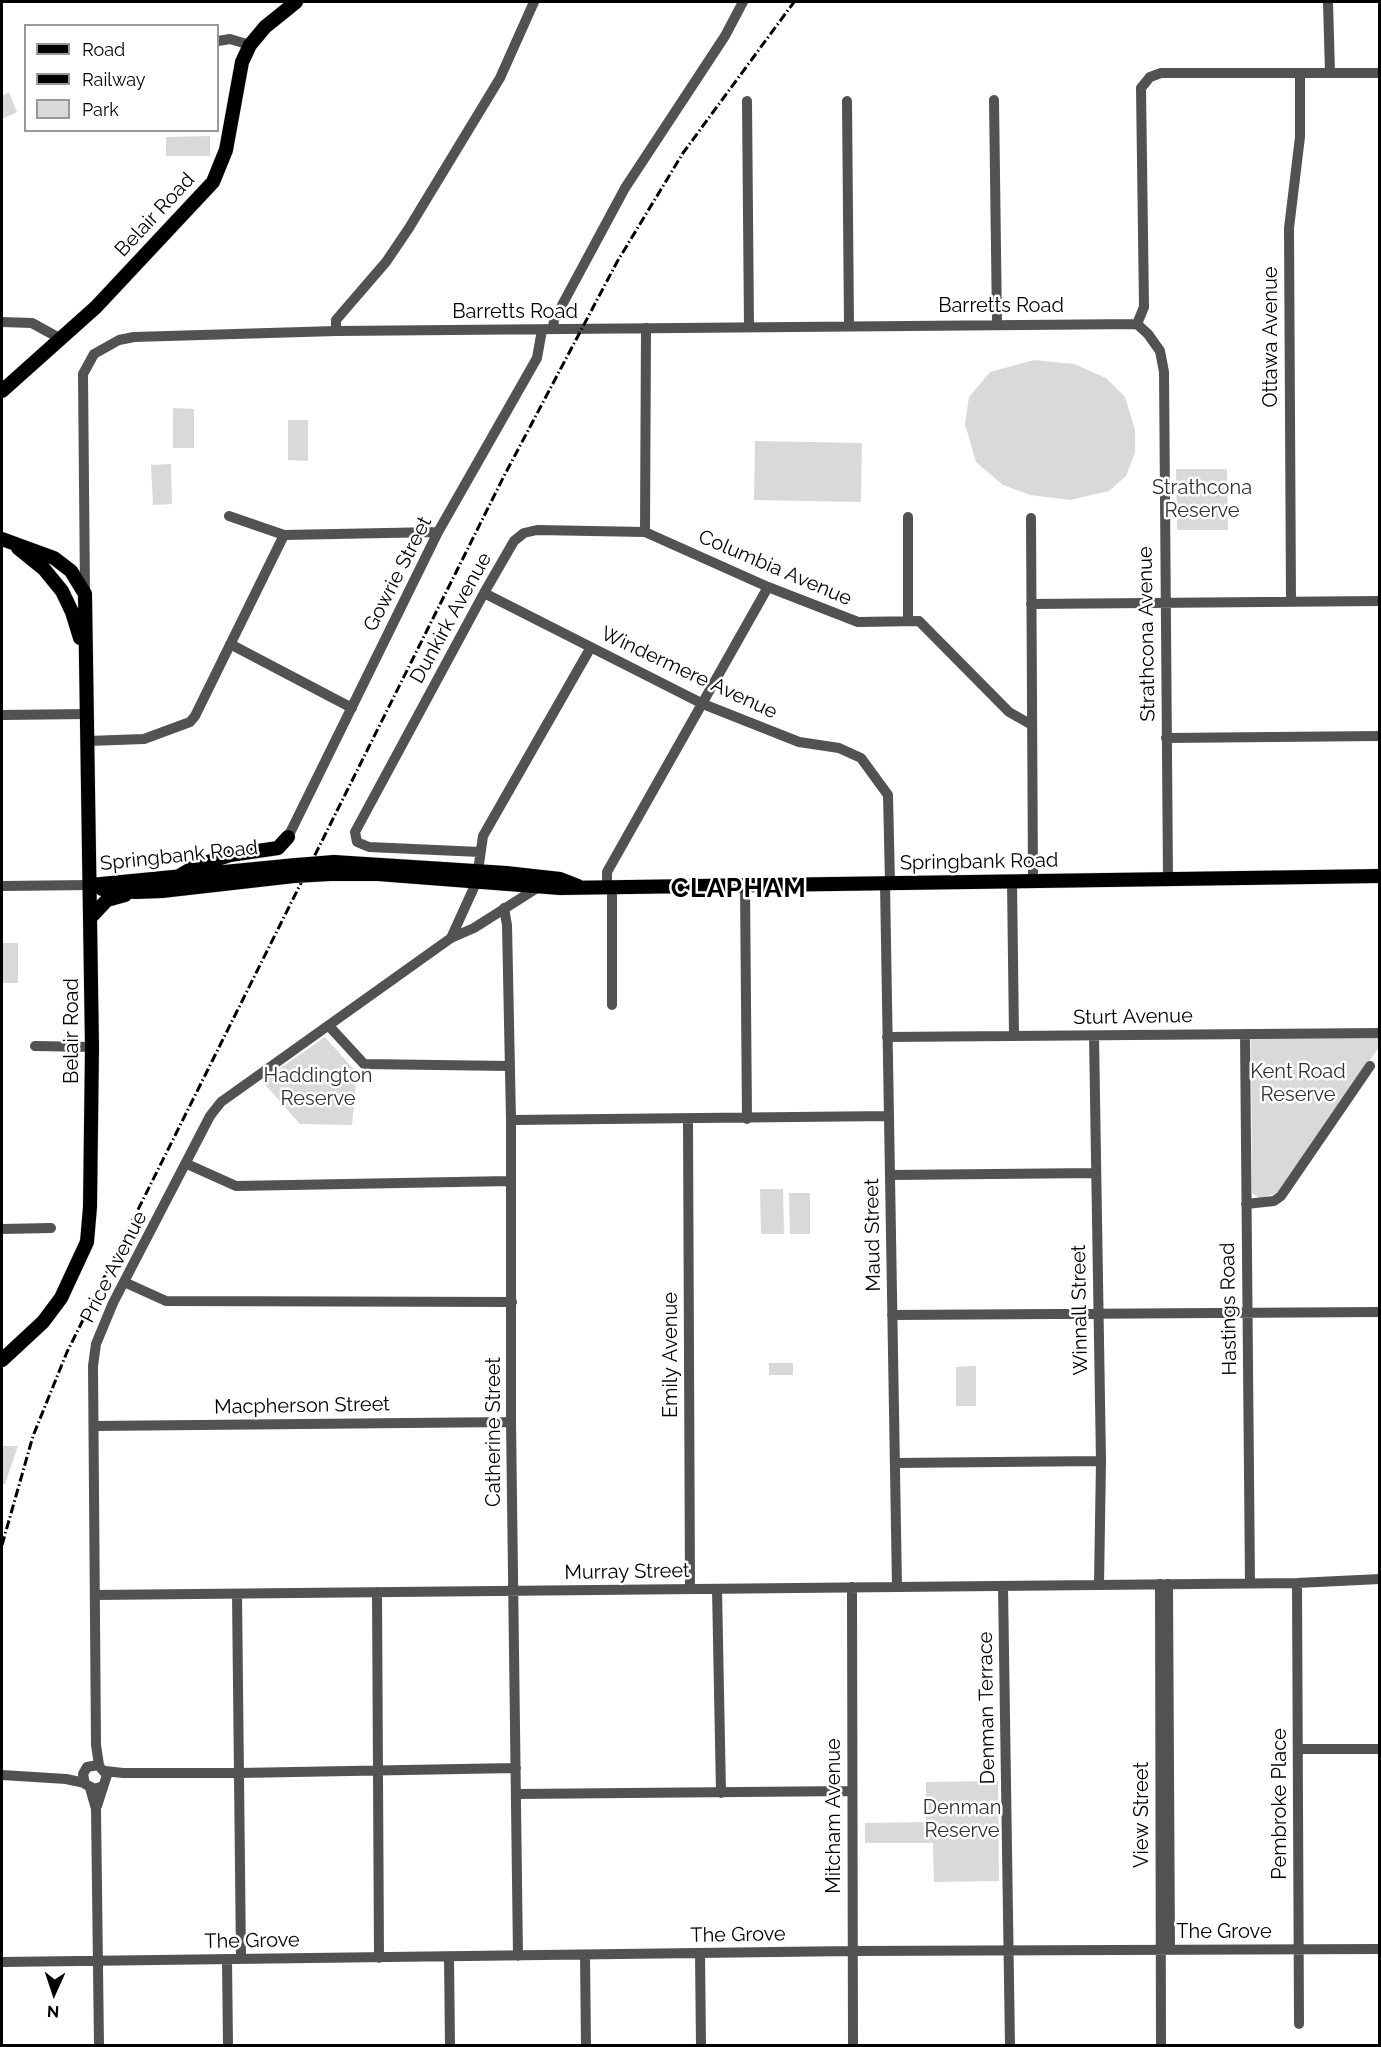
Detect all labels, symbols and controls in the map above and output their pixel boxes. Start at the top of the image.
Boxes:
legend [24,24,219,132]
text: Road [82,39,125,60]
text: Railway [82,69,146,90]
text: Park [82,99,119,120]
street label: Belair Road [110,168,200,262]
street label: Ottawa Avenue [1259,266,1283,408]
street label: Barretts Road [938,294,1064,318]
street label: Barretts Road [452,300,578,324]
park label: Strathcona Reserve [1152,476,1252,523]
street label: Gowrie Street [359,513,437,635]
street label: Columbia Avenue [695,525,855,611]
street label: Strathcona Avenue [1133,546,1161,722]
street label: Dunkirk Avenue [405,548,497,688]
street label: Windermere Avenue [597,622,781,724]
street label: Springbank Road [99,836,259,876]
street label: Springbank Road [900,849,1058,875]
district label: CLAPHAM [671,873,807,905]
street label: Belair Road [60,978,84,1084]
street label: Sturt Avenue [1073,1004,1193,1030]
park label: Kent Road Reserve [1250,1060,1346,1107]
park label: Haddington Reserve [264,1064,372,1111]
street label: Maud Street [860,1178,886,1292]
street label: Price Avenue [76,1207,152,1327]
street label: Hastings Road [1216,1242,1242,1376]
street label: Winnall Street [1067,1244,1093,1376]
street label: Emily Avenue [659,1292,683,1418]
street label: Catherine Street [482,1357,506,1507]
street label: Macpherson Street [214,1392,390,1420]
street label: Murray Street [564,1559,690,1585]
street label: Denman Terrace [974,1631,1000,1785]
street label: Pembroke Place [1268,1728,1292,1880]
street label: Mitcham Avenue [822,1738,846,1894]
street label: View Street [1130,1762,1154,1868]
park label: Denman Reserve [923,1796,1001,1843]
street label: The Grove [1176,1920,1272,1944]
street label: The Grove [690,1922,786,1948]
street label: The Grove [204,1928,300,1954]
north arrow [24,1963,84,2023]
text: N [46,2002,60,2021]

